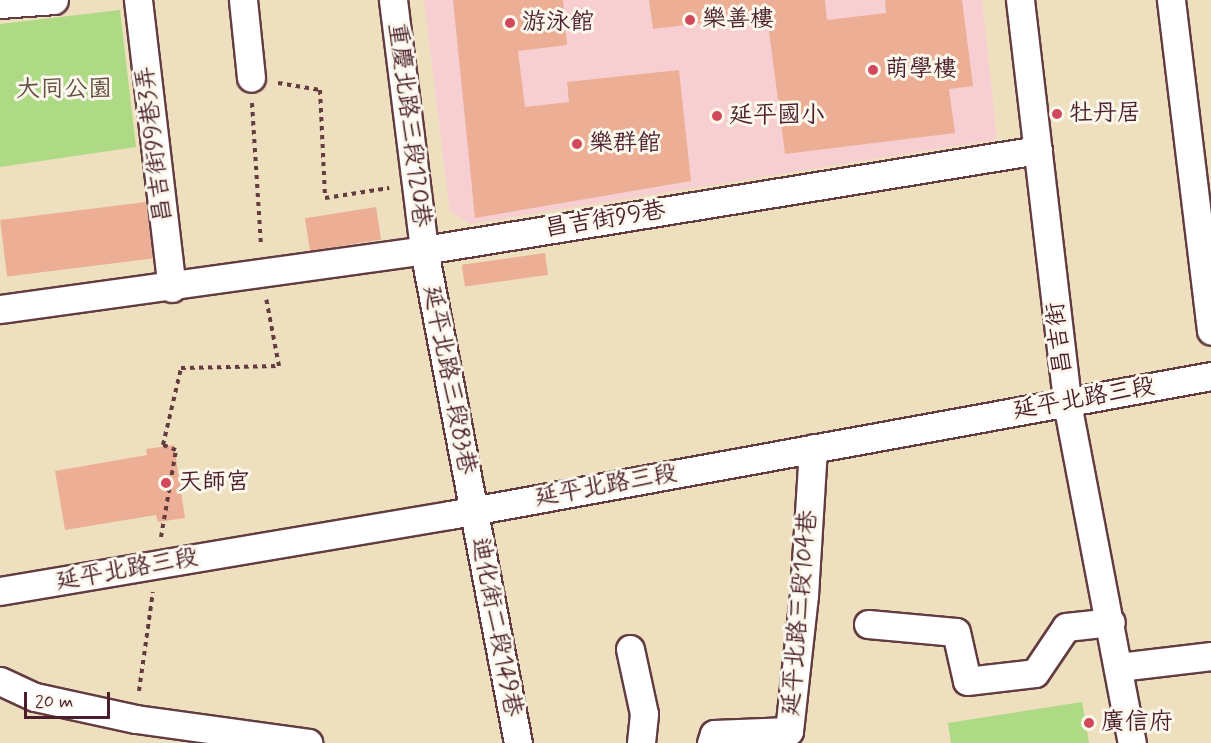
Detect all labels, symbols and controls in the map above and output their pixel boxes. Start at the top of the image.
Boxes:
place label: 樂善樓 [702,6,774,34]
place label: 游泳館 [522,9,594,37]
marker: 樂善樓 [683,13,697,27]
marker: 游泳館 [503,16,517,30]
street label: 重慶北路三段120巷 [382,21,436,229]
place label: 萌學樓 [885,56,957,84]
marker: 萌學樓 [866,63,880,77]
street label: 昌吉街99巷3弄 [131,64,179,224]
park label: 大同公園 [16,76,112,104]
place label: 牡丹居 [1069,100,1141,128]
place label: 延平國小 [729,102,825,130]
marker: 牡丹居 [1050,107,1064,121]
marker: 延平國小 [710,109,724,123]
place label: 樂群館 [589,130,661,158]
marker: 樂群館 [570,137,584,151]
street label: 昌吉街99巷 [542,196,668,244]
street label: 延平北路三段83巷 [417,283,481,477]
street label: 昌吉街 [1041,301,1079,375]
street label: 延平北路三段 [1011,372,1157,426]
street label: 延平北路三段 [533,459,679,513]
place label: 天師宮 [178,469,250,497]
marker: 天師宮 [159,476,173,490]
street label: 延平北路三段104巷 [777,509,823,717]
street label: 迪化街二段149巷 [465,535,527,719]
street label: 延平北路三段 [54,543,200,597]
scale bar [27,680,112,718]
text: 20 m [35,690,73,714]
place label: 廣信府 [1101,709,1173,737]
marker: 廣信府 [1082,716,1096,730]

